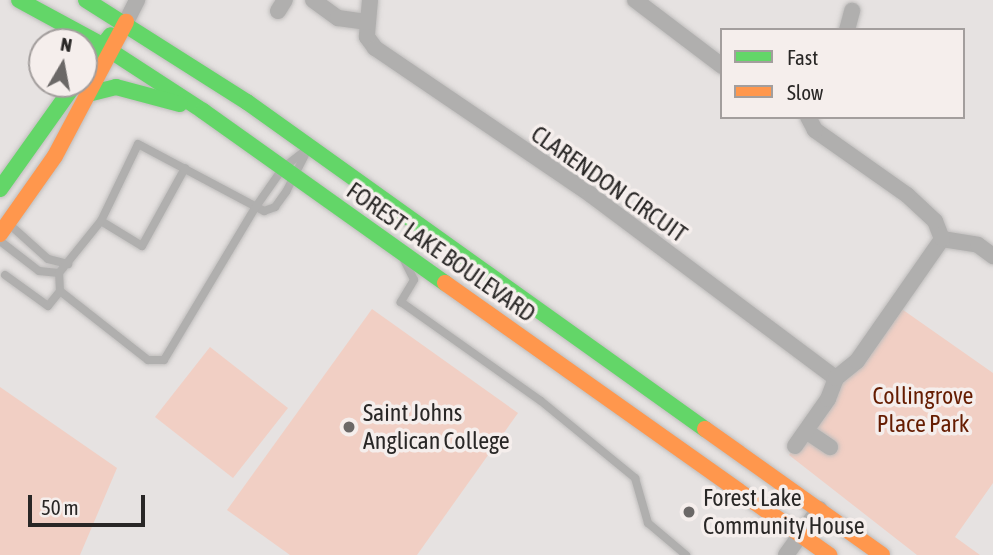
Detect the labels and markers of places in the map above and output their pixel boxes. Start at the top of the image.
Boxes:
place label: Saint Johns Anglican College [363,399,510,455]
marker: Saint Johns Anglican College [341,419,357,435]
place label: Forest Lake Community House [703,484,865,540]
marker: Forest Lake Community House [681,504,697,520]

